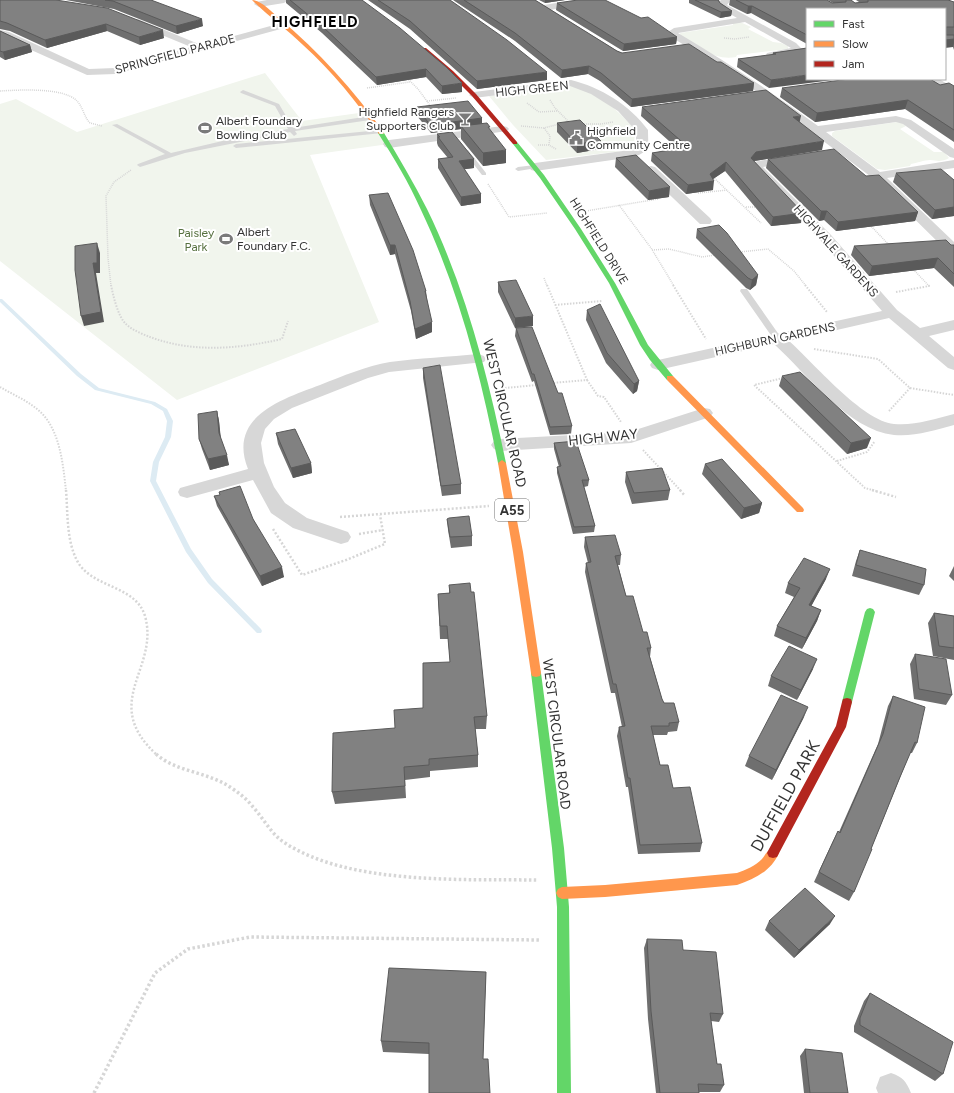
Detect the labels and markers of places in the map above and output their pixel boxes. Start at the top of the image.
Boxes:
place label: Highfield Rangers Supporters Club [358,105,454,133]
bar icon: Highfield Rangers Supporters Club [457,111,473,127]
place label: Albert Foundary Bowling Club [216,114,303,142]
sports icon: Albert Foundary Bowling Club [197,120,213,136]
place label: Highfield Community Centre [587,124,691,152]
public building icon: Highfield Community Centre [568,130,584,146]
place label: Albert Foundary F.C. [237,225,310,253]
sports icon: Albert Foundary F.C. [218,231,234,247]

